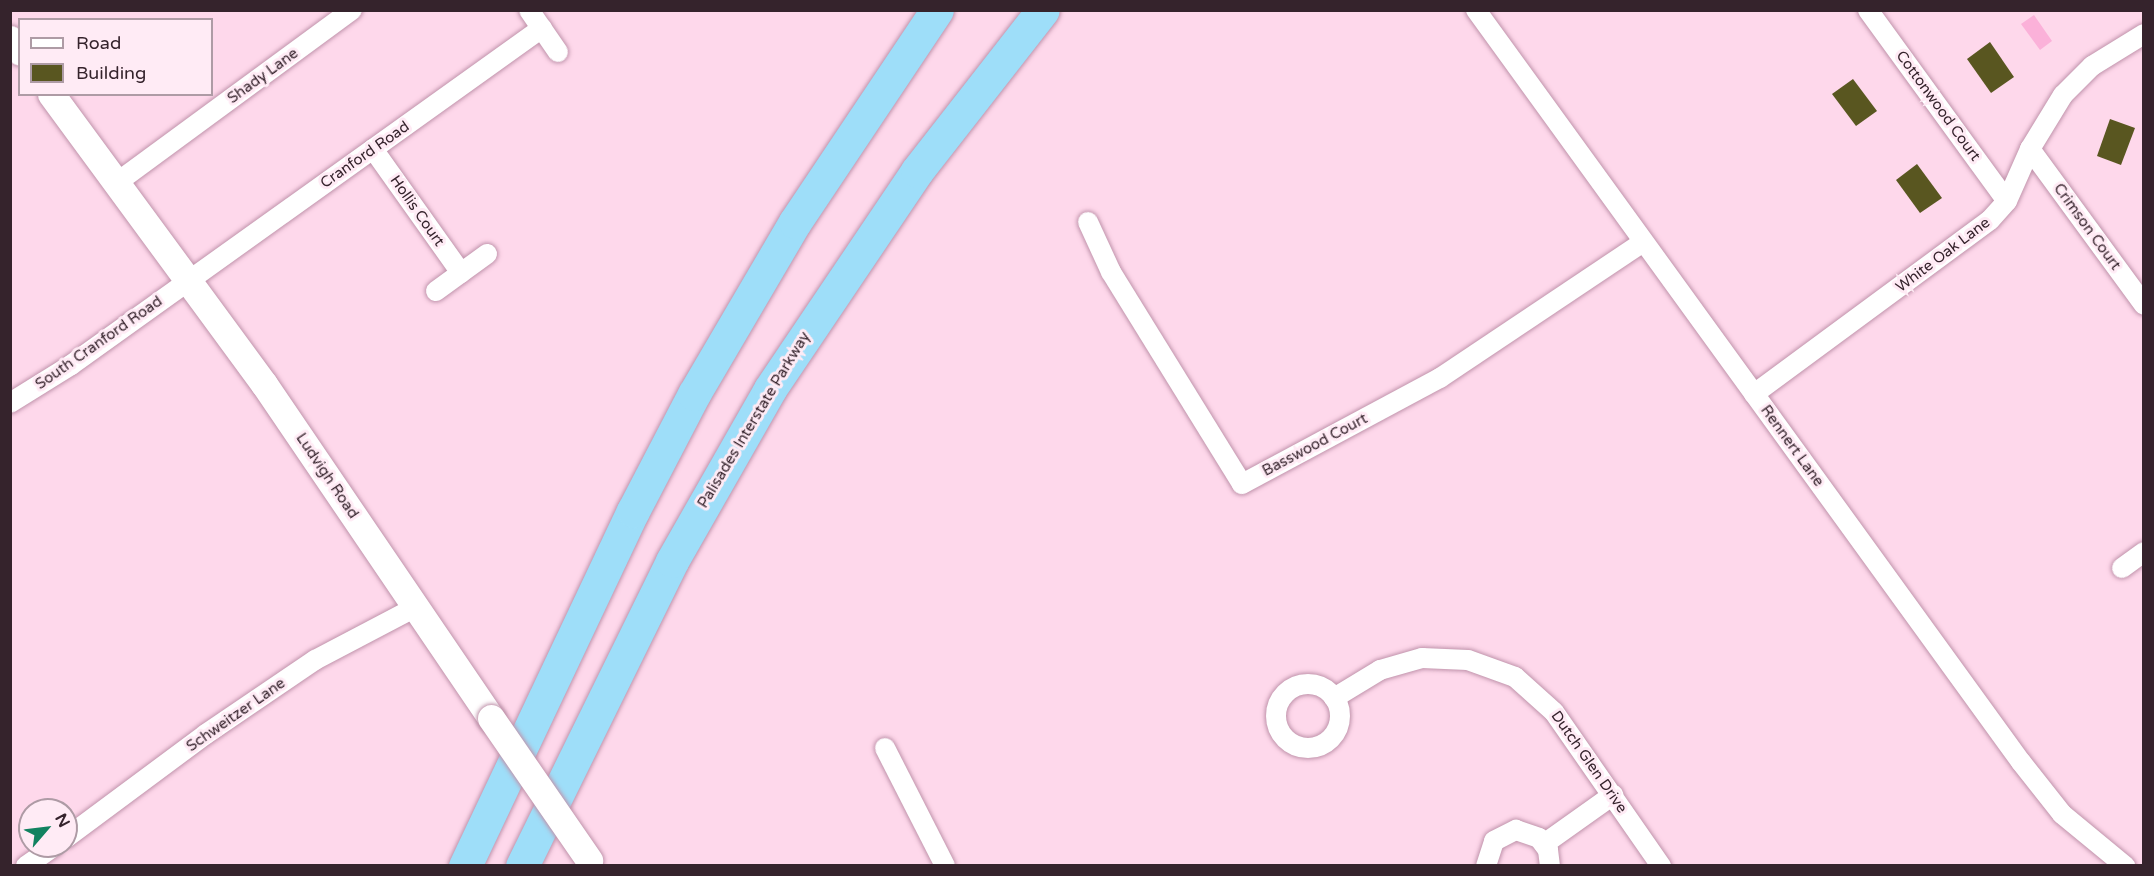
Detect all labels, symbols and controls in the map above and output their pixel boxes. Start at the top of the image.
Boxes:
legend [18,18,213,96]
text: Road [76,32,121,54]
street label: Shady Lane [224,44,302,108]
street label: Cottonwood Court [1892,47,1984,165]
text: Building [76,62,146,84]
street label: Cranford Road [317,118,413,192]
street label: Hollis Court [386,172,448,250]
street label: Crimson Court [2049,180,2125,274]
street label: White Oak Lane [1892,214,1994,296]
street label: South Cranford Road [32,292,166,394]
street label: Palisades Interstate Parkway [694,329,814,511]
street label: Rennert Lane [1757,402,1827,490]
street label: Basswood Court [1259,410,1371,480]
street label: Ludvigh Road [292,430,362,522]
street label: Schweitzer Lane [183,674,289,756]
street label: Dutch Glen Drive [1547,707,1631,817]
north arrow [18,798,78,858]
text: N [50,810,74,831]

